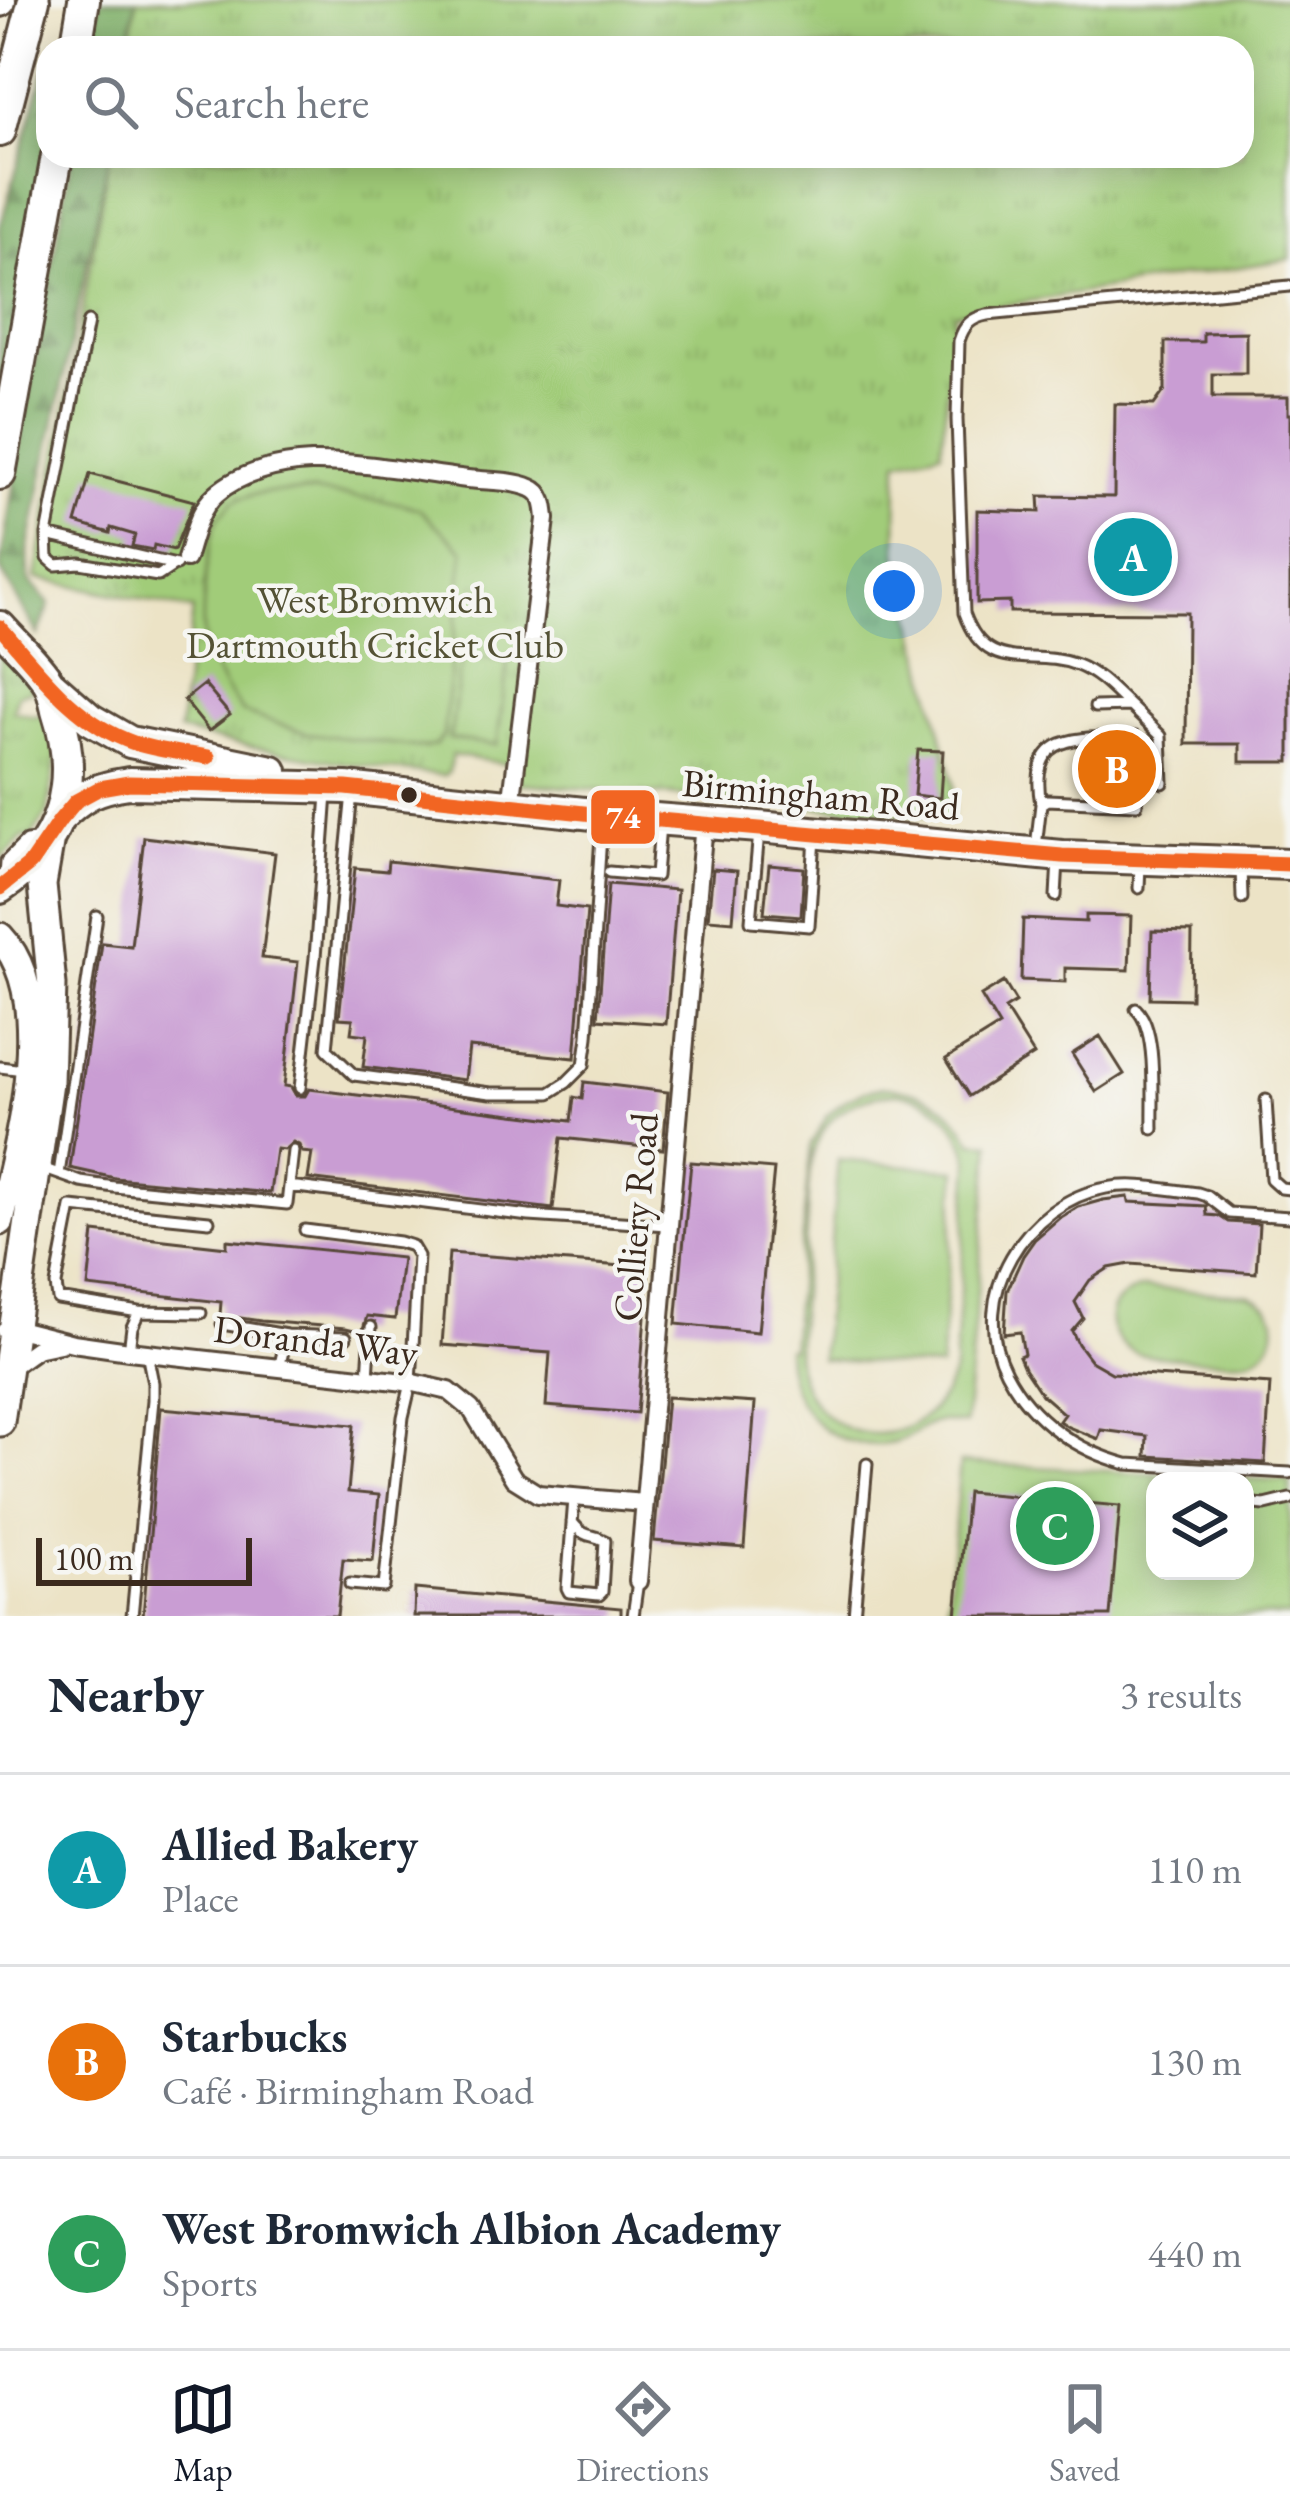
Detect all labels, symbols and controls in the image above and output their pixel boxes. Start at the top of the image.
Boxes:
search box [36,36,1254,168]
icon: search [78,69,144,135]
text: Search here [174,73,369,131]
pin: A [1094,512,1172,602]
your location [864,561,924,621]
park label: West Bromwich Dartmouth Cricket Club [186,574,564,670]
pin: B [1078,724,1156,814]
street label: Birmingham Road [680,757,962,832]
unlabelled marker [398,784,420,806]
line badge: 74 [589,788,657,846]
text: 74 [606,795,641,838]
street label: Colliery Road [601,1110,670,1324]
street label: Doranda Way [211,1303,422,1378]
map controls [1146,1472,1254,1580]
button: layers [1146,1472,1254,1580]
pin: C [1016,1481,1094,1571]
scale bar [36,1532,252,1585]
text: 100 m [54,1537,134,1580]
text: Nearby [48,1661,204,1727]
text: 3 results [1120,1669,1242,1720]
text: Allied Bakery [162,1815,418,1873]
text: A [73,1844,101,1895]
text: 110 m [1148,1844,1242,1895]
text: Place [162,1873,239,1924]
text: Starbucks [162,2007,348,2065]
text: B [75,2036,99,2087]
text: 130 m [1148,2036,1242,2087]
text: Café · Birmingham Road [162,2065,534,2116]
text: West Bromwich Albion Academy [162,2199,781,2257]
text: C [73,2228,101,2279]
text: 440 m [1148,2228,1242,2279]
text: Sports [162,2257,258,2308]
tab: Map [170,2376,236,2491]
tab: Directions [576,2376,709,2491]
tab: Saved [1049,2376,1120,2491]

